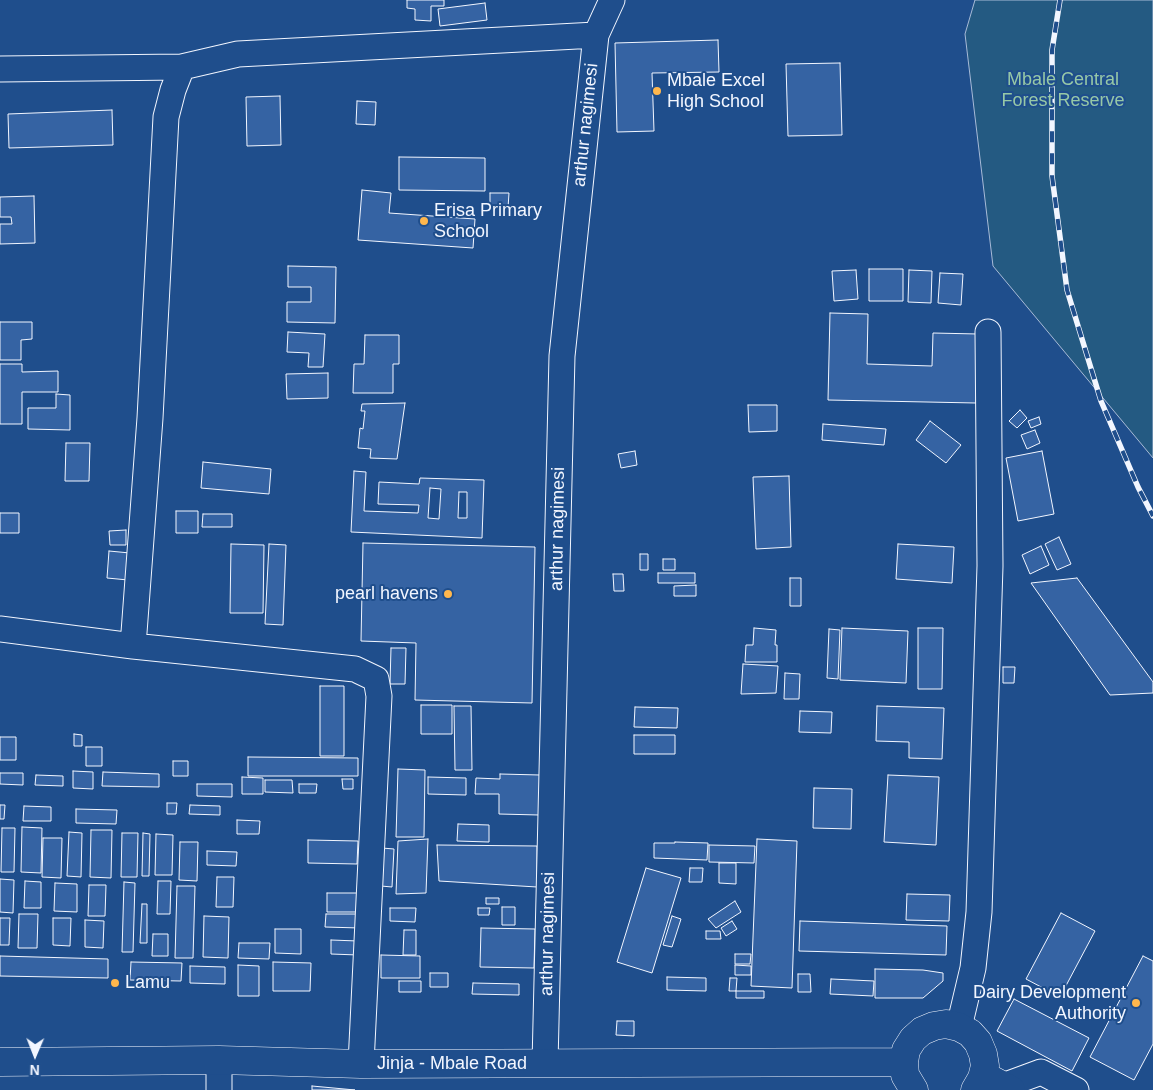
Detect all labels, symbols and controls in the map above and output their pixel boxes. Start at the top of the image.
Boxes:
street label: arthur nagimesi [569,62,603,188]
park label: Mbale Central Forest Reserve [1001,69,1125,112]
place label: Mbale Excel High School [667,70,765,112]
marker: Mbale Excel High School [651,85,663,97]
place label: Erisa Primary School [434,200,542,242]
marker: Erisa Primary School [418,215,430,227]
street label: arthur nagimesi [546,467,570,591]
place label: pearl havens [335,583,438,605]
marker: pearl havens [442,588,454,600]
street label: arthur nagimesi [536,872,560,996]
place label: Lamu [125,972,170,994]
marker: Lamu [109,977,121,989]
place label: Dairy Development Authority [973,982,1126,1024]
marker: Dairy Development Authority [1130,997,1142,1009]
north arrow [10,1030,60,1080]
street label: Jinja - Mbale Road [377,1053,527,1075]
text: N [30,1062,40,1078]

